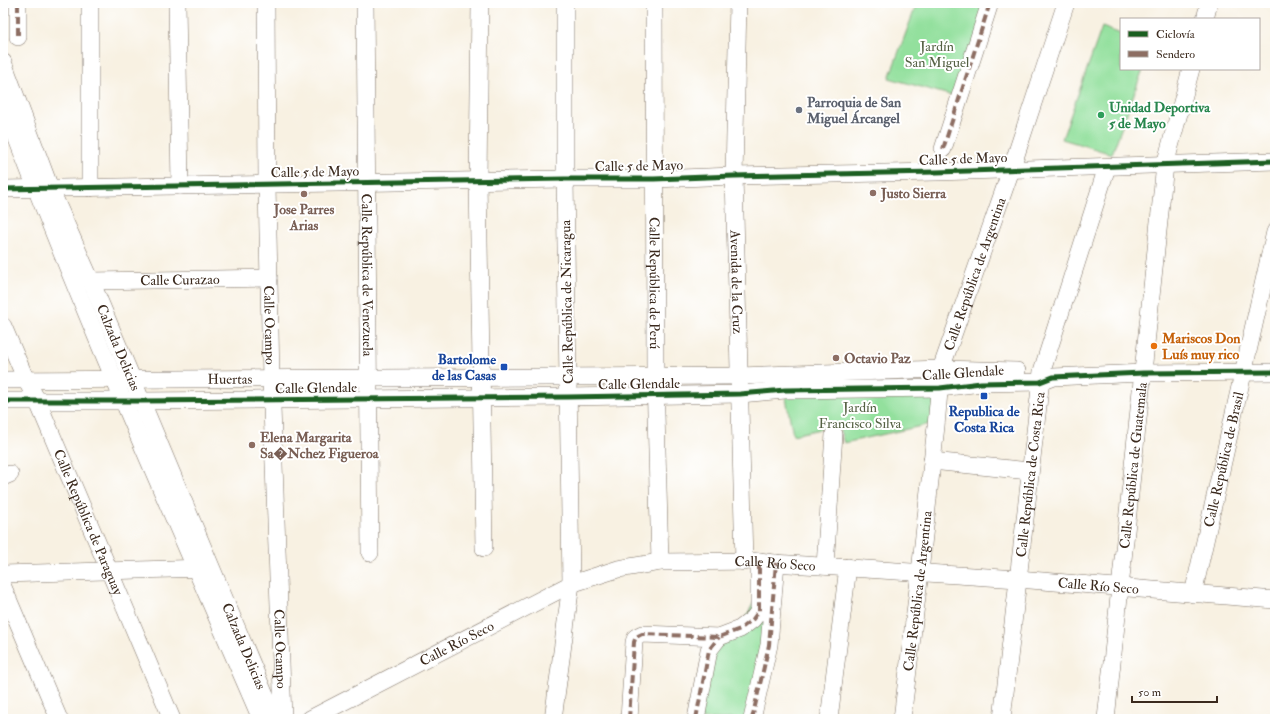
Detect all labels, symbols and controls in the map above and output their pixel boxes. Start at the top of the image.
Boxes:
legend [1120,18,1260,70]
text: Ciclovía [1156,27,1196,42]
park label: Jardín San Miguel [905,38,970,71]
text: Sendero [1156,47,1195,62]
place label: Parroquia de San Miguel Árcangel [806,94,902,128]
place label: Unidad Deportiva 5 de Mayo [1109,99,1211,133]
marker: Parroquia de San Miguel Árcangel [794,105,804,115]
marker: Unidad Deportiva 5 de Mayo [1096,110,1106,120]
street label: Calle 5 de Mayo [918,149,1008,170]
street label: Calle 5 de Mayo [595,157,684,176]
street label: Calle 5 de Mayo [271,163,360,182]
place label: Justo Sierra [880,185,947,203]
marker: Justo Sierra [868,188,878,198]
marker: Jose Parres Arias [299,189,309,199]
street label: Calle República de Venezuela [358,193,377,357]
street label: Calle República de Argentina [940,195,1009,353]
place label: Jose Parres Arias [273,201,334,234]
street label: Calle República de Perú [645,217,663,349]
street label: Calle República de Nicaragua [557,219,578,384]
street label: Avenida de la Cruz [727,229,747,334]
street label: Calle Curazao [140,270,220,289]
street label: Calle Ocampo [261,285,279,365]
street label: Calzada Delicias [93,301,145,393]
place label: Mariscos Don Luís muy rico [1161,330,1241,364]
marker: Mariscos Don Luís muy rico [1149,341,1159,351]
place label: Octavio Paz [844,350,911,367]
place label: Bartolome de las Casas [432,351,496,384]
marker: Octavio Paz [831,353,841,363]
marker: Bartolome de las Casas [499,362,509,372]
street label: Calle Glendale [921,362,1005,384]
street label: Huertas [208,370,253,387]
street label: Calle Glendale [598,375,680,393]
street label: Calle Glendale [275,379,357,397]
street label: Calle República de Guatemala [1116,381,1150,550]
street label: Calle República de Brasil [1200,390,1247,529]
marker: Republica de Costa Rica [979,391,989,401]
street label: Calle República de Costa Rica [1012,391,1048,558]
park label: Jardín Francisco Silva [819,399,902,432]
place label: Republica de Costa Rica [948,403,1020,436]
place label: Elena Margarita Sa�Nchez Figueroa [260,429,380,463]
marker: Elena Margarita Sa�Nchez Figueroa [247,440,257,450]
street label: Calle República de Paraguay [50,447,127,599]
street label: Calle República de Argentina [899,510,935,672]
street label: Calle Río Seco [735,552,816,574]
street label: Calle Río Seco [1057,574,1140,597]
street label: Calzada Delicias [219,600,270,692]
street label: Calle Ocampo [271,609,290,689]
street label: Calle Río Seco [417,617,497,669]
scale bar [1132,678,1217,704]
text: 50 m [1138,685,1162,700]

